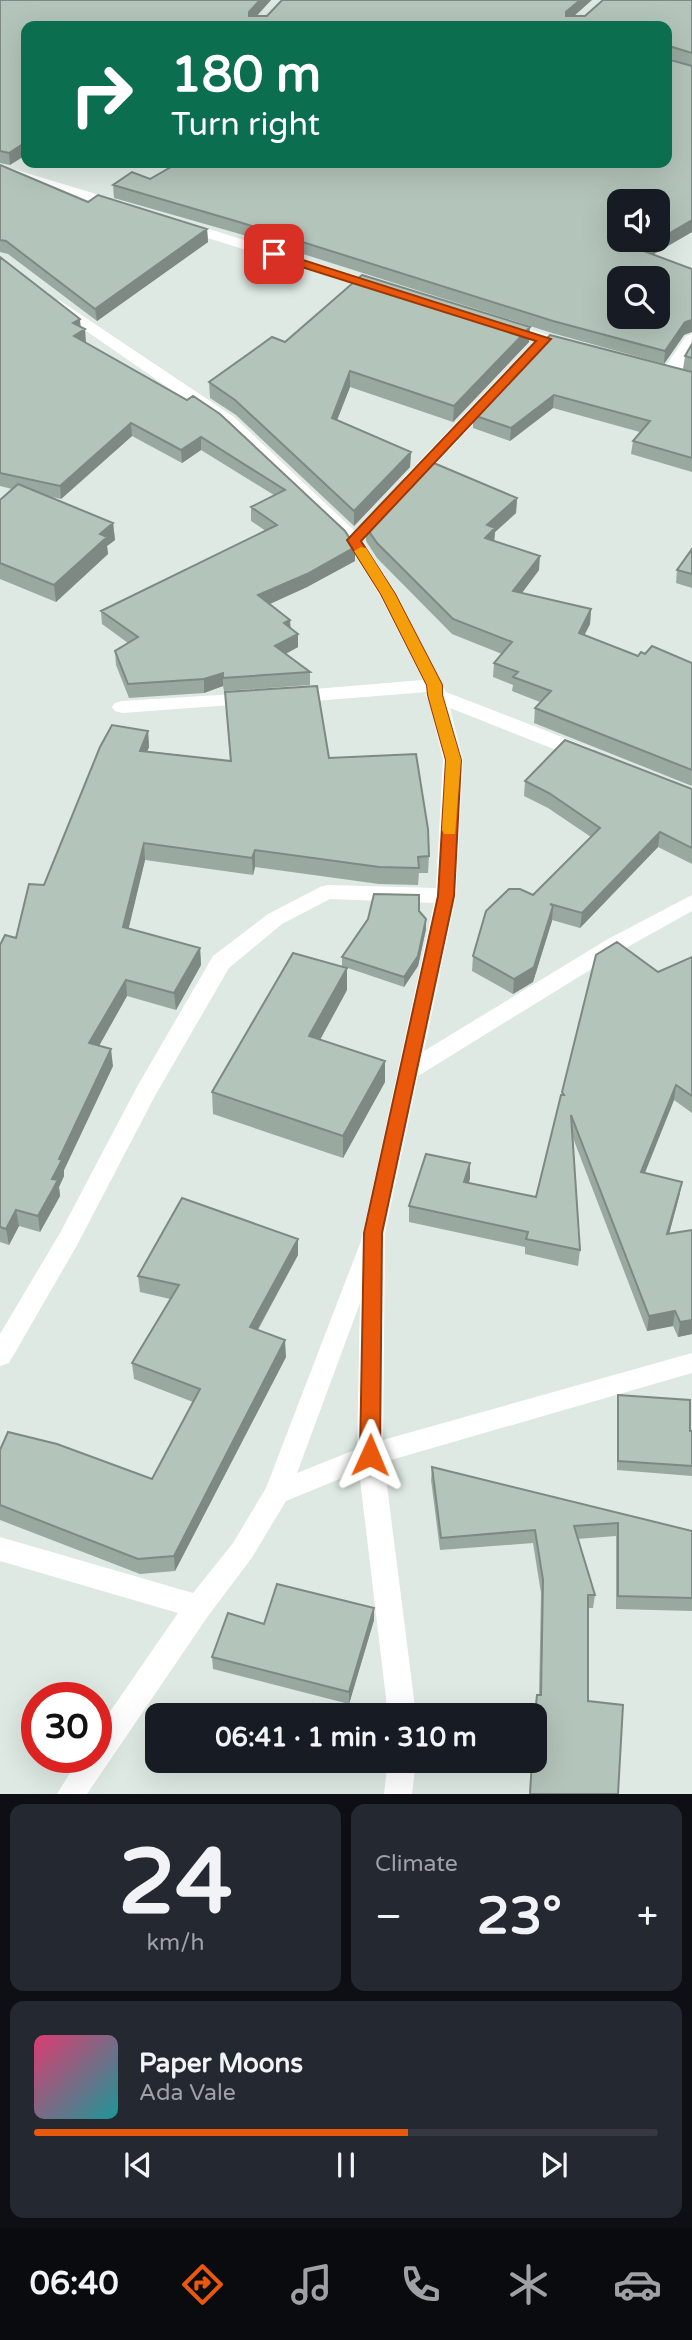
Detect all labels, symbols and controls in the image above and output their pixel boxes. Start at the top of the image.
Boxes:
text: 180 m [171,46,321,105]
icon: right [56,49,147,140]
text: Turn right [171,106,320,144]
map controls [607,189,670,329]
button: sound [607,189,670,252]
pin [244,224,304,284]
icon: arrive [255,235,293,273]
button: search [607,266,670,329]
position arrow [333,1418,407,1492]
speed limit sign: 30 [21,1682,112,1773]
text: 06:41 · 1 min · 310 m [215,1722,477,1753]
text: 24 [118,1828,233,1938]
text: Climate [375,1850,458,1878]
text: 23° [477,1885,562,1948]
text: − [375,1894,402,1940]
text: + [637,1894,658,1940]
text: km/h [147,1929,204,1957]
text: Paper Moons [139,2048,303,2079]
text: Ada Vale [139,2079,236,2107]
icon: previous [119,2146,157,2184]
icon: pause [327,2146,365,2184]
icon: next [535,2146,573,2184]
icon: directions [178,2260,227,2309]
icon: music [287,2260,336,2309]
icon: phone [396,2260,445,2309]
icon: climate [504,2260,553,2309]
icon: car [613,2260,662,2309]
text: 06:40 [30,2265,119,2303]

